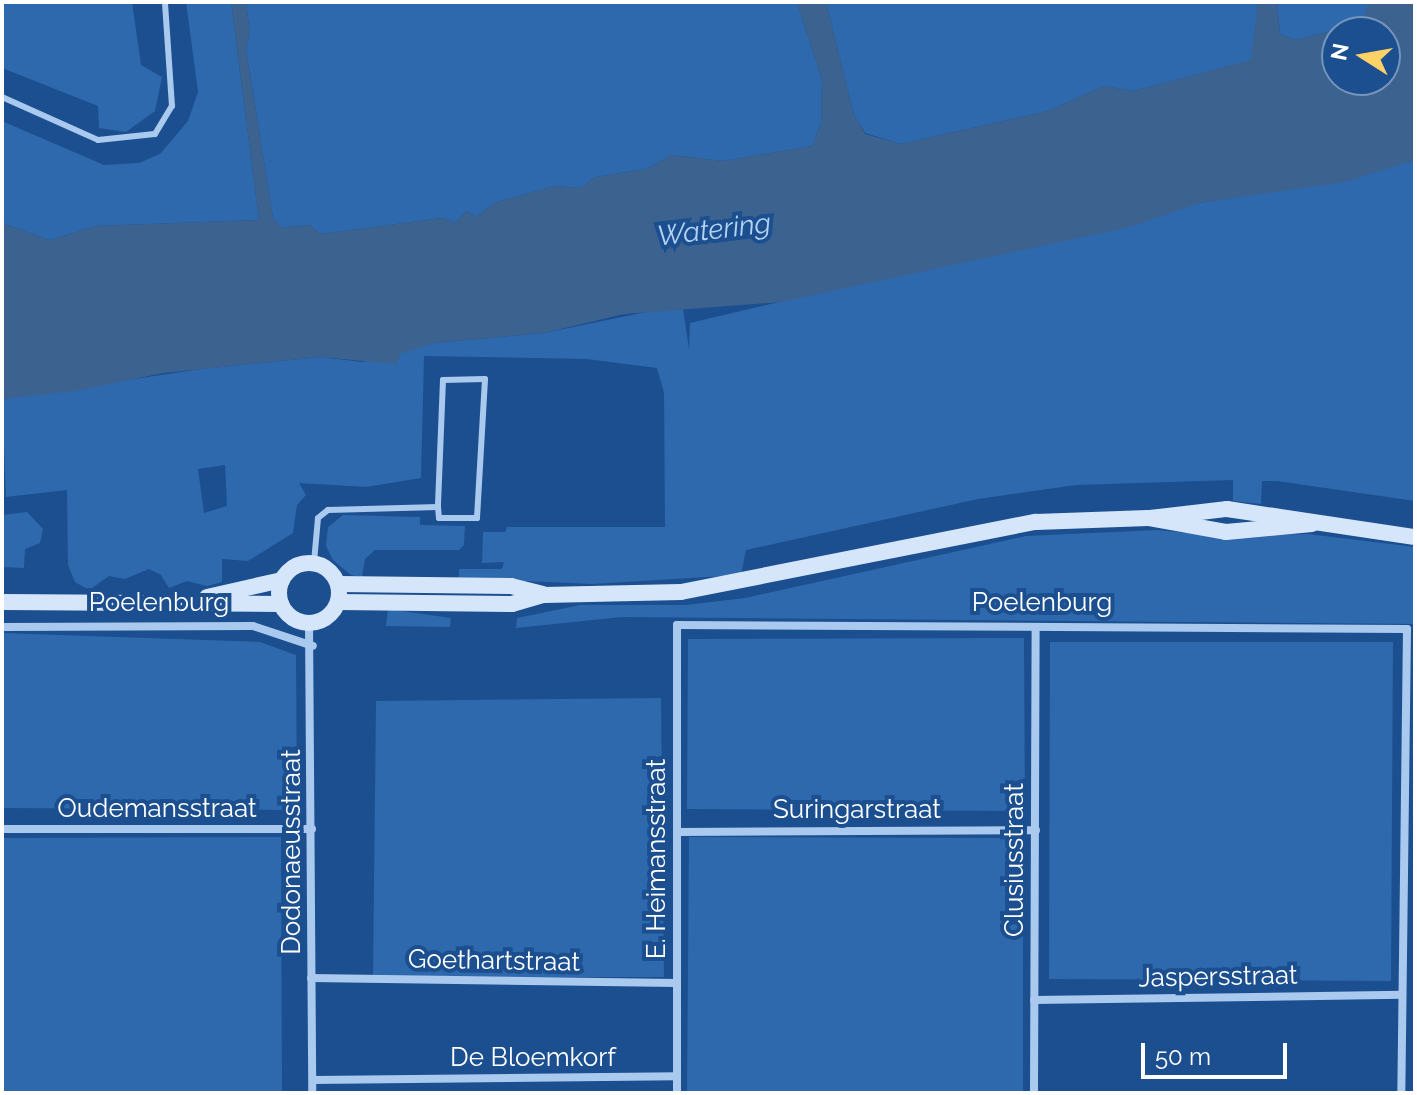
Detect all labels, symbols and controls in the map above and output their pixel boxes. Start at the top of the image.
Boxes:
north arrow [1321,16,1401,96]
text: N [1325,41,1354,63]
water label: Watering [655,206,773,254]
street label: Poelenburg [89,587,229,619]
street label: Poelenburg [972,587,1112,619]
street label: Dodonaeusstraat [276,749,308,955]
street label: E. Heimansstraat [641,759,673,959]
street label: Clusiusstraat [999,783,1031,937]
street label: Oudemansstraat [57,793,257,825]
street label: Suringarstraat [773,794,941,826]
street label: Goethartstraat [408,944,580,978]
street label: Jaspersstraat [1138,960,1298,994]
scale bar [1145,1027,1291,1077]
street label: De Bloemkorf [450,1042,616,1074]
text: 50 m [1155,1042,1211,1071]

